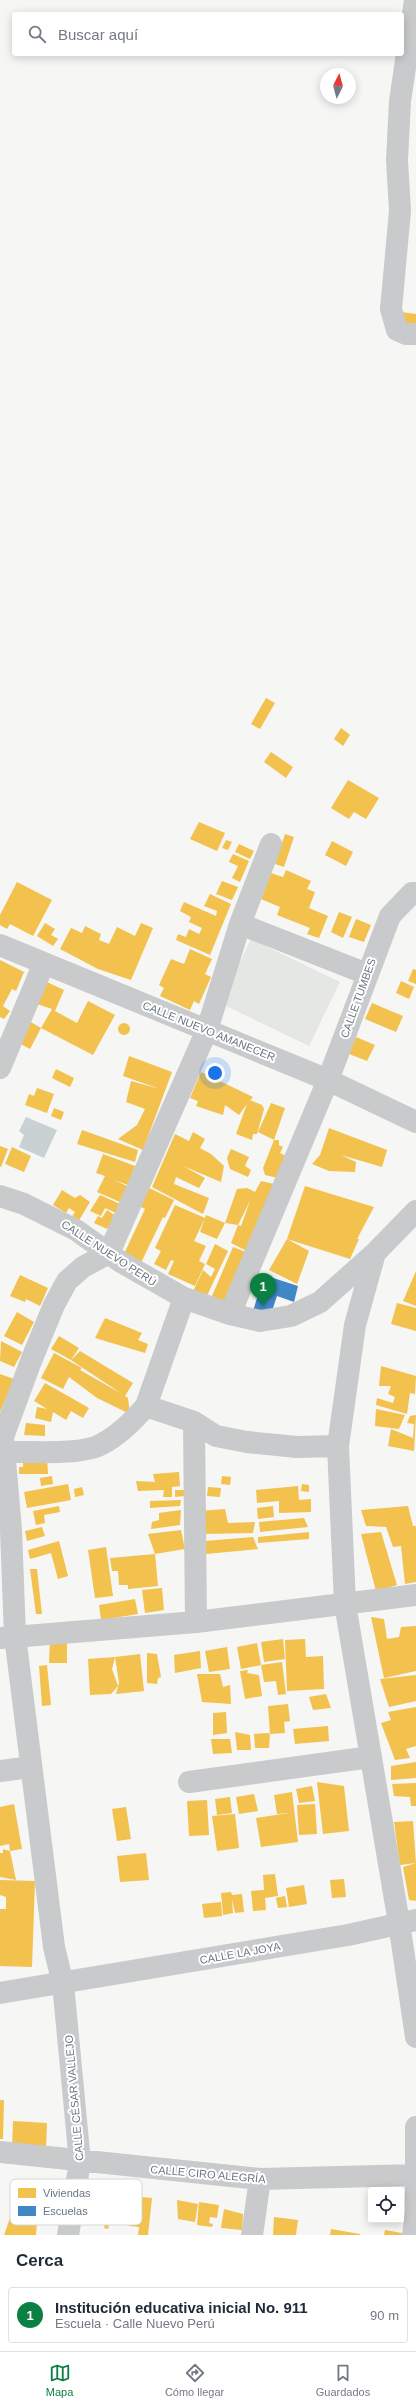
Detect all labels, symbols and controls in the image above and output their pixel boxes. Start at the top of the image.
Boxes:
search box [12,12,404,56]
icon: search [26,23,48,45]
text: Buscar aquí [58,26,138,43]
north arrow [320,68,356,104]
street label: CALLE TUMBES [338,957,378,1039]
street label: CALLE NUEVO AMANECER [141,999,277,1063]
your location [205,1063,225,1083]
street label: CALLE NUEVO PERÚ [59,1218,159,1288]
pin: 1 [250,1273,276,1306]
street label: CALLE LA JOYA [199,1940,282,1966]
street label: CALLE CÉSAR VALLEJO [62,2034,85,2161]
street label: CALLE CIRO ALEGRÍA [150,2163,267,2185]
legend [10,2179,142,2225]
text: Viviendas [43,2187,91,2199]
map controls [368,2187,404,2223]
button: locate [368,2187,404,2223]
text: Escuelas [43,2205,88,2217]
text: Cerca [16,2251,63,2270]
text: Institución educativa inicial No. 911 [55,2299,308,2316]
text: 1 [26,2308,34,2323]
text: 90 m [370,2308,399,2323]
text: Escuela · Calle Nuevo Perú [55,2316,215,2331]
tab: Mapa [46,2362,73,2398]
tab: Cómo llegar [165,2362,224,2398]
tab: Guardados [316,2362,370,2398]

